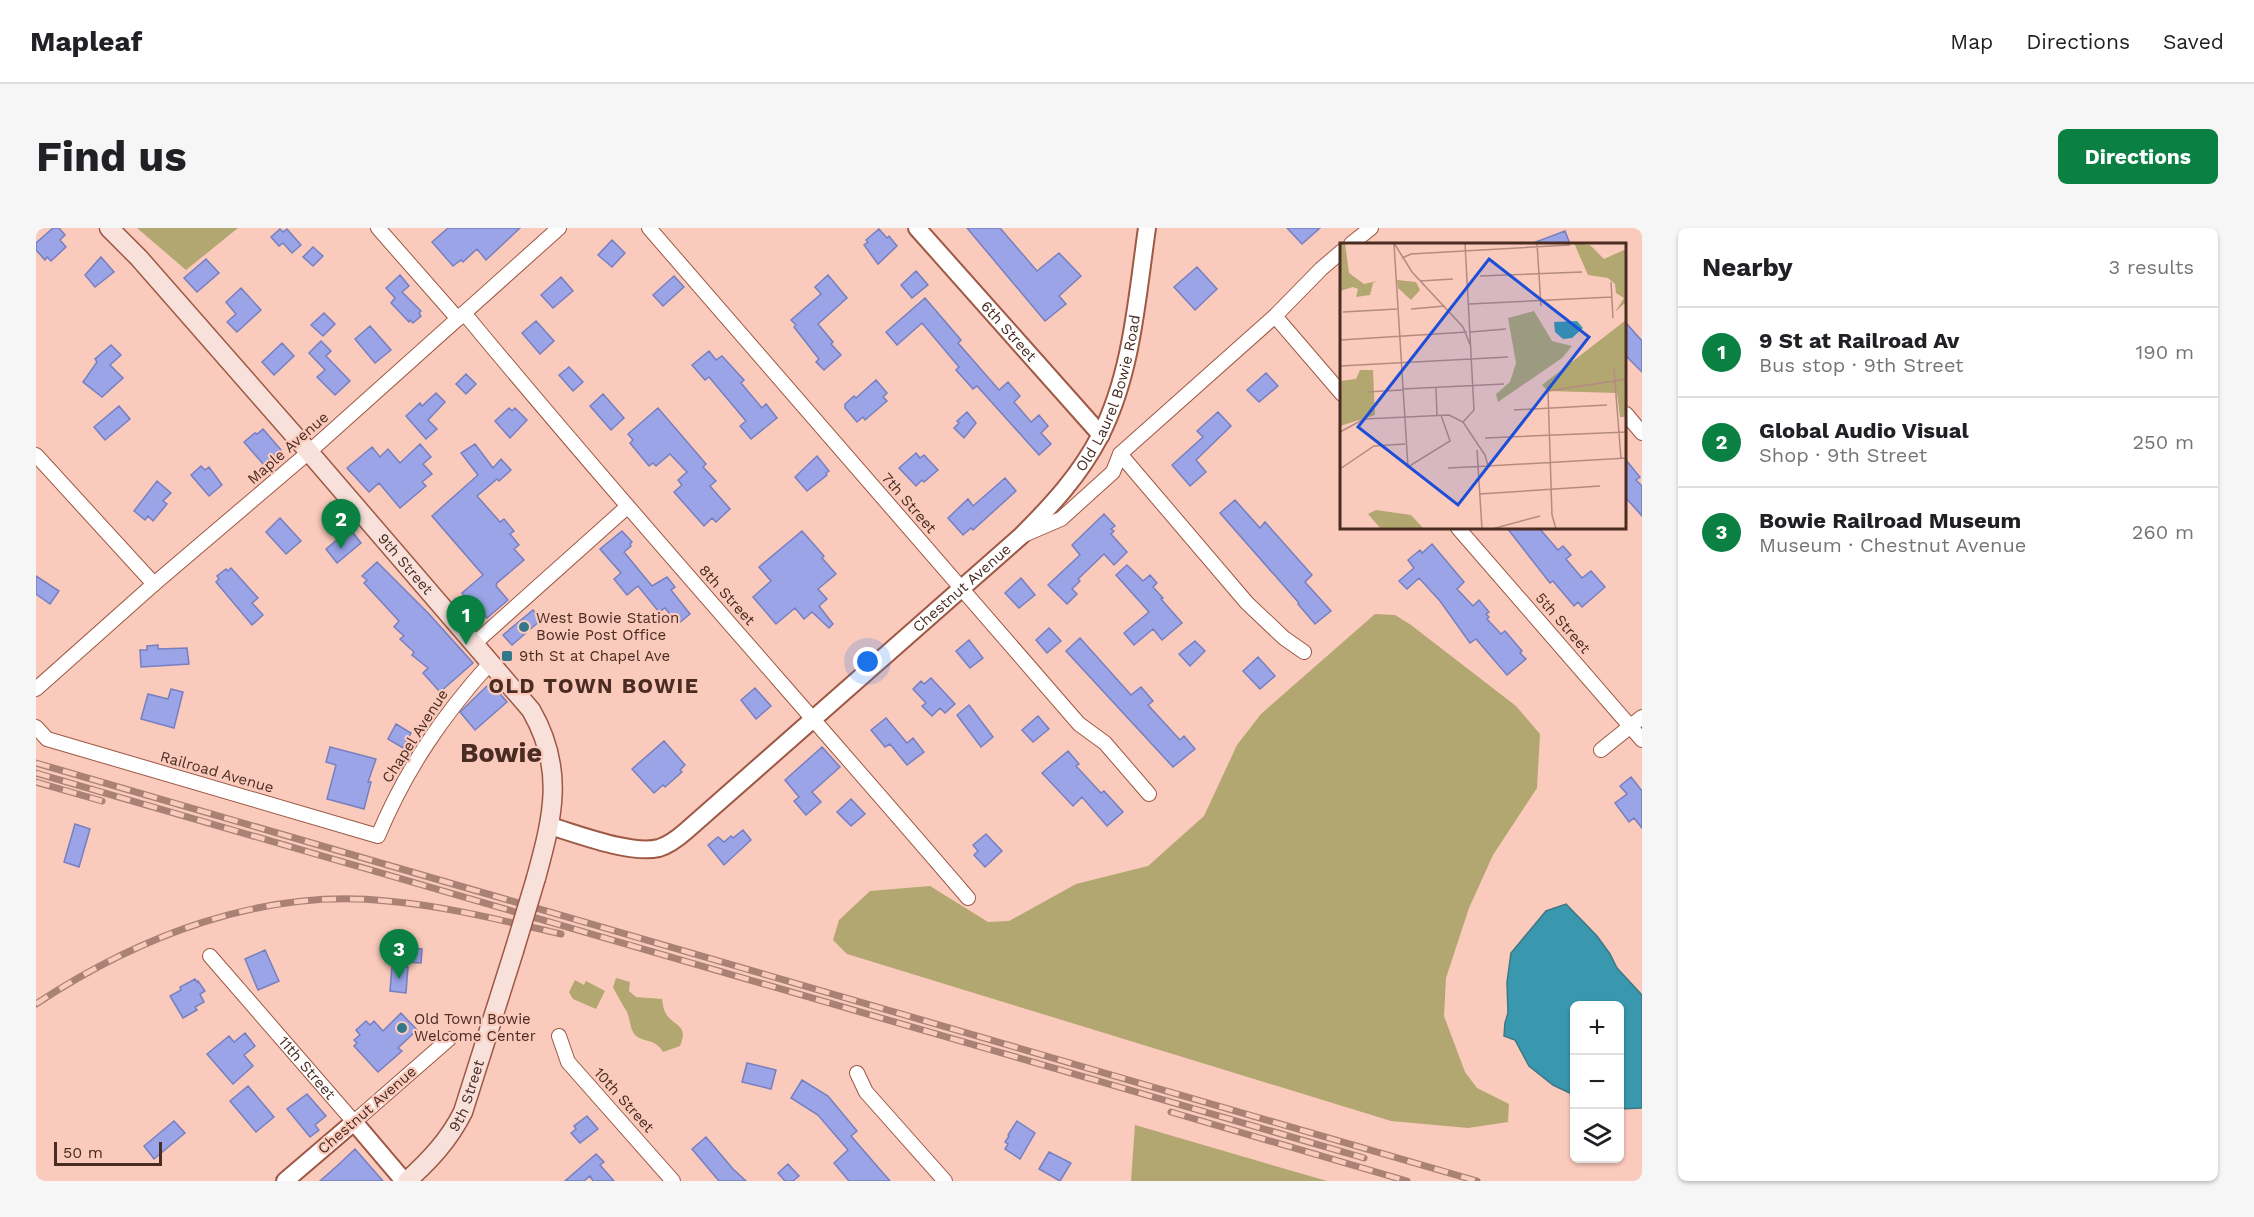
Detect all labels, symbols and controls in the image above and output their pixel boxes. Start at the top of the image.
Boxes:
text: Mapleaf [30,25,142,58]
text: Map [1950,29,1993,54]
text: Directions [2026,29,2130,54]
text: Saved [2163,29,2224,54]
button: Directions [2058,129,2218,184]
text: Find us [36,132,187,181]
inset map [1340,243,1627,530]
text: Nearby [1702,252,1793,282]
text: 3 results [2109,255,2194,279]
street label: 6th Street [977,297,1041,366]
street label: Old Laurel Bowie Road [1072,314,1144,475]
text: 9 St at Railroad Av [1759,328,1959,353]
text: 1 [1717,340,1726,364]
text: 190 m [2136,340,2194,364]
text: Bus stop · 9th Street [1759,353,1964,377]
street label: Maple Avenue [244,408,332,488]
text: Global Audio Visual [1759,418,1969,443]
text: 2 [1716,430,1727,454]
text: 250 m [2132,430,2194,454]
text: Shop · 9th Street [1759,443,1927,467]
street label: 7th Street [878,469,941,537]
pin: 2 [322,500,360,549]
text: Bowie Railroad Museum [1759,508,2021,533]
text: 3 [1716,520,1727,544]
text: 260 m [2132,520,2194,544]
street label: 9th Street [374,530,437,599]
text: Museum · Chestnut Avenue [1759,533,2026,557]
street label: Chestnut Avenue [909,540,1015,636]
street label: 8th Street [695,561,759,629]
street label: 5th Street [1532,589,1595,658]
pin: 1 [446,596,486,645]
place label: West Bowie Station Bowie Post Office [536,609,679,644]
marker: West Bowie Station Bowie Post Office [517,620,531,634]
place label: 9th St at Chapel Ave [519,647,670,665]
your location [853,647,882,676]
marker: 9th St at Chapel Ave [500,649,514,663]
district label: OLD TOWN BOWIE [488,673,700,698]
street label: Chapel Avenue [378,686,452,786]
district label: Bowie [460,737,542,769]
street label: Railroad Avenue [158,747,276,797]
pin: 3 [380,930,418,979]
map controls [1570,1001,1624,1163]
button: + [1570,1001,1624,1055]
place label: Old Town Bowie Welcome Center [414,1010,536,1045]
marker: Old Town Bowie Welcome Center [395,1021,409,1035]
street label: 11th Street [275,1033,340,1104]
button: − [1570,1055,1624,1109]
street label: 9th Street [445,1057,488,1135]
street label: Chestnut Avenue [314,1062,420,1158]
street label: 10th Street [590,1064,658,1137]
button: layers [1570,1109,1624,1163]
scale bar [54,1139,162,1166]
text: 50 m [63,1143,103,1162]

